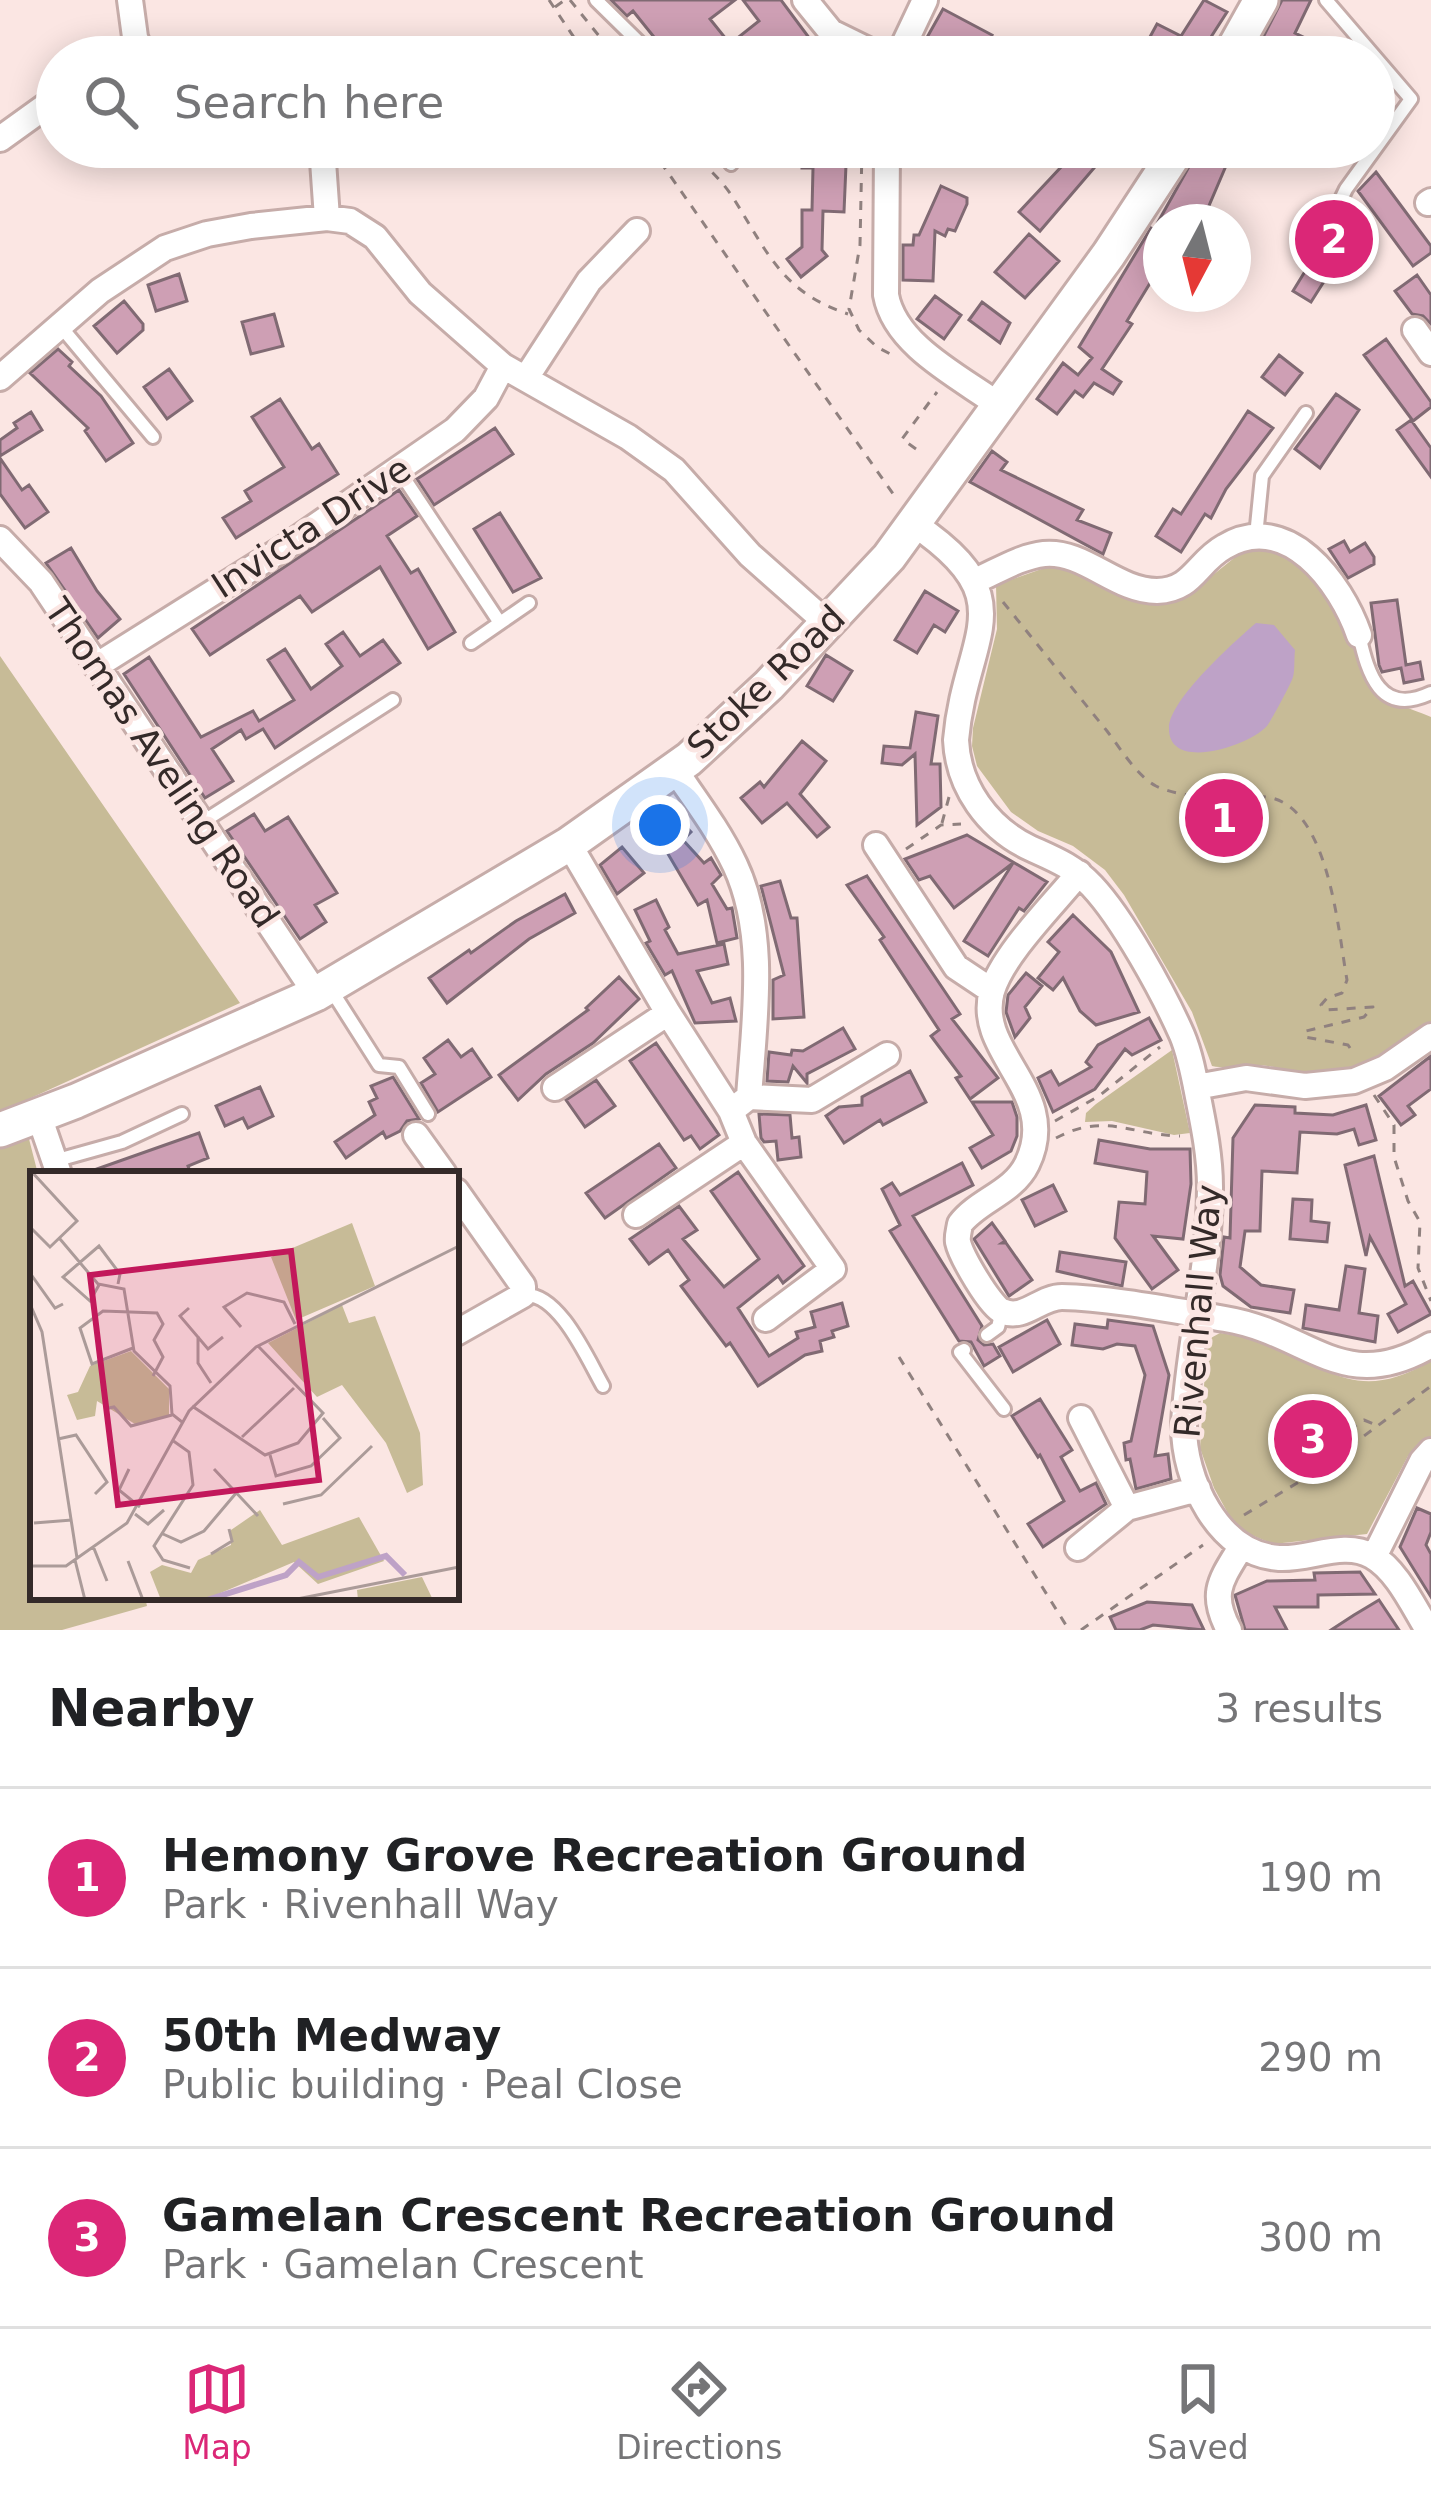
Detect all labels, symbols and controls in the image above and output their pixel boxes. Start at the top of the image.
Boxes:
search box [36,36,1395,168]
icon: search [78,69,144,135]
text: Search here [174,76,444,129]
pin: 2 [1295,194,1373,284]
north arrow [1143,204,1251,312]
street label: Invicta Drive [204,448,418,606]
street label: Thomas Aveling Road [36,590,287,935]
street label: Stoke Road [679,597,853,767]
pin: 1 [1185,773,1263,863]
your location [630,795,690,855]
inset map [30,1171,459,1600]
street label: Rivenhall Way [1166,1183,1230,1439]
pin: 3 [1274,1394,1352,1484]
text: Nearby [48,1679,255,1738]
text: 3 results [1215,1686,1383,1731]
text: Hemony Grove Recreation Ground [162,1829,1027,1882]
text: 1 [73,1855,101,1900]
text: 190 m [1258,1855,1383,1900]
text: Park · Rivenhall Way [162,1882,559,1927]
text: 50th Medway [162,2009,501,2062]
text: 2 [73,2035,101,2080]
text: 290 m [1258,2035,1383,2080]
text: Public building · Peal Close [162,2062,683,2107]
text: Gamelan Crescent Recreation Ground [162,2189,1116,2242]
text: 3 [73,2215,101,2260]
text: 300 m [1258,2215,1383,2260]
text: Park · Gamelan Crescent [162,2242,644,2287]
tab: Map [182,2356,252,2467]
tab: Directions [616,2356,782,2467]
tab: Saved [1147,2356,1249,2467]

